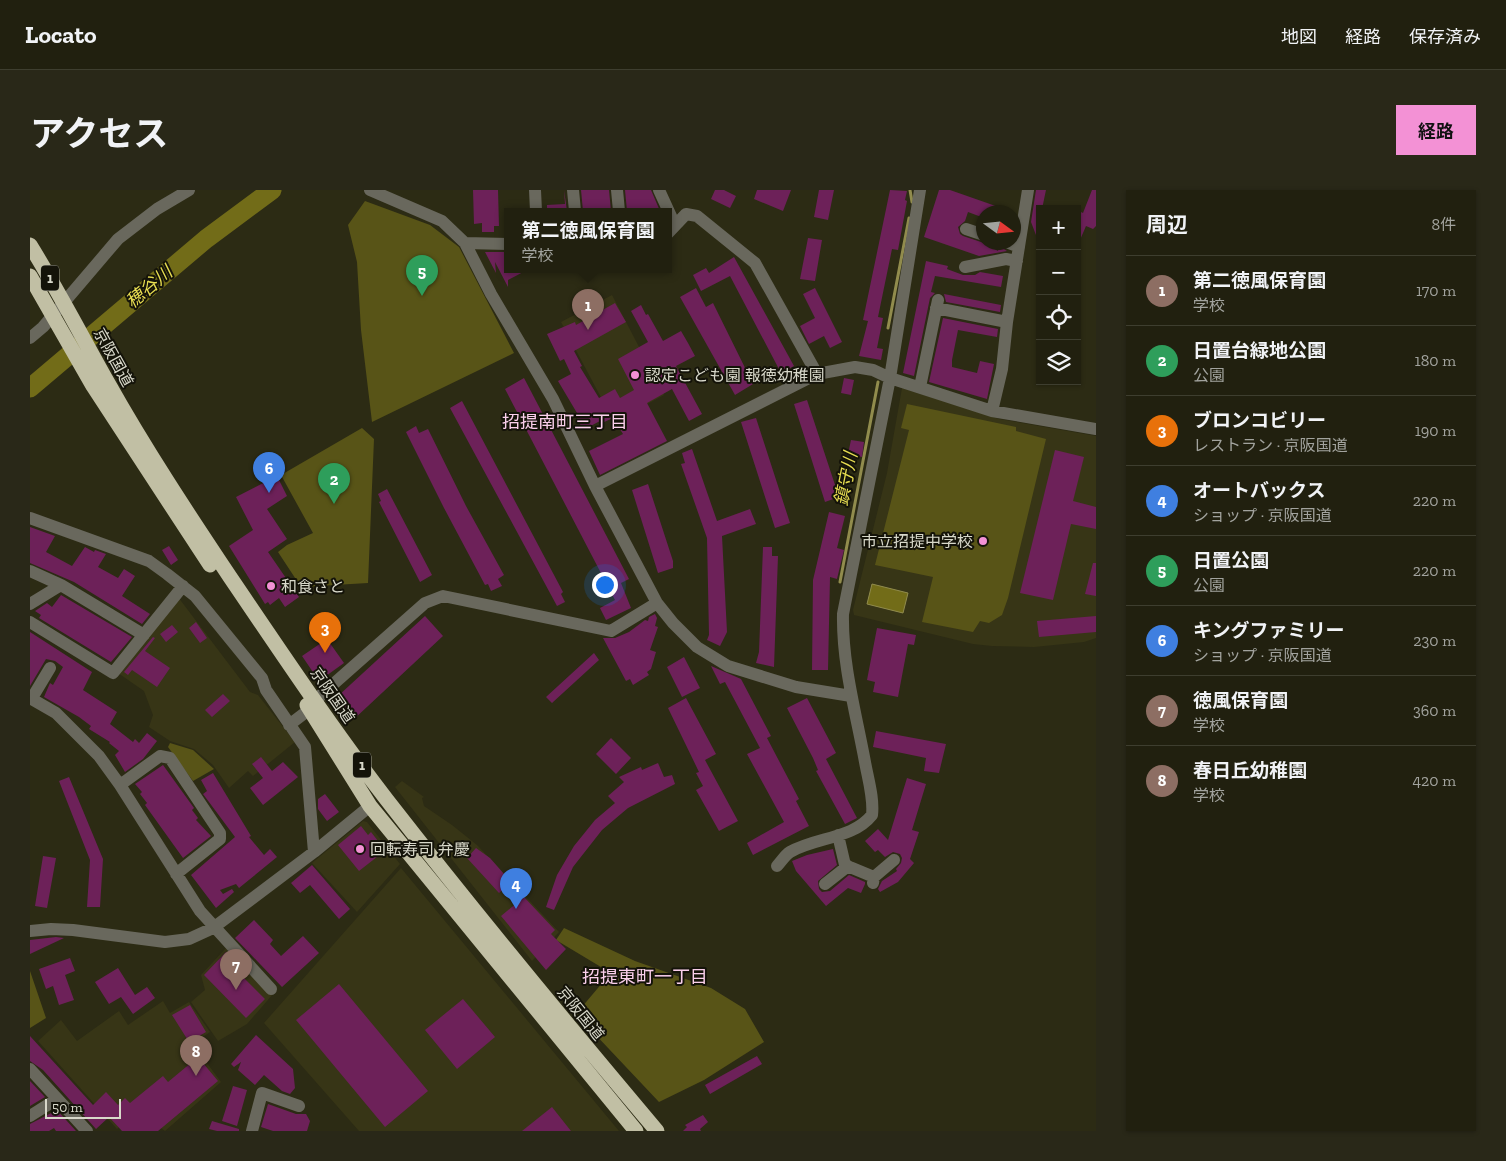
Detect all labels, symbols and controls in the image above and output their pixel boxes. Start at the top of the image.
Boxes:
text: Locato [25,20,97,49]
text: 地図 [1281,26,1317,48]
text: 経路 [1345,26,1381,48]
text: 保存済み [1409,26,1481,48]
button: 経路 [1396,105,1476,155]
text: アクセス [30,113,168,155]
north arrow [976,205,1021,250]
map controls [1036,205,1081,385]
button: + [1036,205,1081,250]
popup [504,208,672,273]
text: 周辺 [1146,212,1188,237]
text: 8件 [1431,215,1456,234]
text: 第二徳風保育園 [521,219,655,242]
text: 学校 [521,246,554,265]
button: − [1036,250,1081,295]
pin: 5 [406,255,438,296]
water label: 穂谷川 [121,260,178,313]
road number: 1 [41,266,59,290]
text: 第二徳風保育園 [1193,269,1326,292]
text: 1 [1159,281,1165,300]
text: 170 m [1416,281,1456,300]
pin: 1 [572,289,604,330]
button: locate [1036,295,1081,340]
text: 学校 [1193,296,1225,315]
street label: 京阪国道 [90,325,137,390]
text: 日置台緑地公園 [1193,339,1326,362]
button: layers [1036,340,1081,385]
text: 2 [1158,351,1166,370]
text: 180 m [1415,351,1456,370]
place label: 認定こども園 報徳幼稚園 [645,366,825,385]
text: 公園 [1193,366,1225,385]
marker: 認定こども園 報徳幼稚園 [629,369,641,381]
text: ブロンコビリー [1193,409,1326,432]
district label: 招提南町三丁目 [502,411,628,433]
text: 3 [1158,421,1166,440]
text: 190 m [1415,421,1456,440]
text: レストラン · 京阪国道 [1193,436,1348,455]
water label: 鎮守川 [830,448,862,508]
pin: 6 [253,452,285,493]
pin: 2 [318,463,350,504]
text: オートバックス [1193,479,1325,502]
text: 4 [1157,491,1167,510]
text: 220 m [1413,491,1456,510]
text: ショップ · 京阪国道 [1193,506,1332,525]
place label: 市立招提中学校 [861,532,973,551]
marker: 市立招提中学校 [977,535,989,547]
text: 日置公園 [1193,549,1269,572]
text: 5 [1158,561,1166,580]
text: 220 m [1413,561,1456,580]
your location [592,572,618,598]
text: 公園 [1193,576,1225,595]
place label: 和食さと [281,577,345,596]
marker: 和食さと [265,580,277,592]
pin: 3 [309,612,341,653]
text: キングファミリー [1193,619,1344,642]
text: 6 [1158,631,1166,650]
text: 230 m [1413,631,1456,650]
text: ショップ · 京阪国道 [1193,646,1332,665]
street label: 京阪国道 [306,664,359,727]
text: 徳風保育園 [1193,689,1288,712]
text: 7 [1158,701,1166,720]
text: 360 m [1413,701,1456,720]
text: 学校 [1193,716,1225,735]
road number: 1 [353,752,371,778]
text: 春日丘幼稚園 [1193,759,1307,782]
text: 8 [1158,771,1166,790]
text: 420 m [1412,771,1456,790]
text: 学校 [1193,786,1225,805]
place label: 回転寿司 弁慶 [370,840,470,859]
marker: 回転寿司 弁慶 [354,843,366,855]
pin: 4 [500,868,532,909]
pin: 7 [220,949,252,990]
district label: 招提東町一丁目 [582,966,708,988]
street label: 京阪国道 [553,982,608,1044]
pin: 8 [180,1035,212,1076]
scale bar [45,1096,121,1119]
text: 50 m [52,1099,83,1116]

